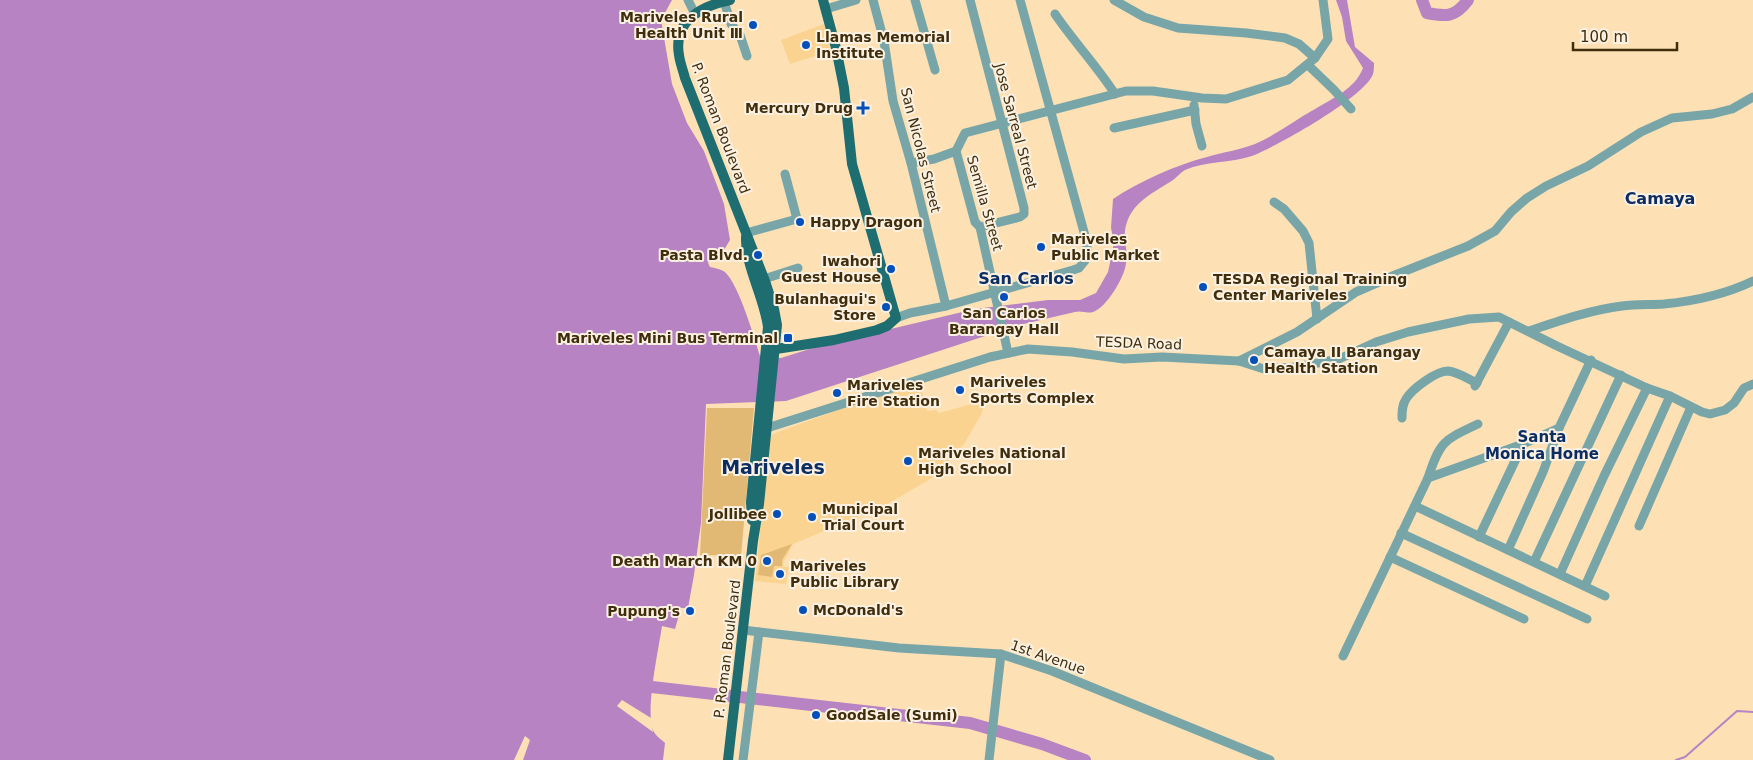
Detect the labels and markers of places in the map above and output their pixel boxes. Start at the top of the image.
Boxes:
place label: Mariveles Rural Health Unit Ⅲ [620,9,743,41]
marker: Mariveles Rural Health Unit Ⅲ [747,19,759,31]
place label: Llamas Memorial Institute [816,29,950,61]
marker: Llamas Memorial Institute [800,39,812,51]
place label: Mercury Drug [745,100,853,116]
marker: Mercury Drug [857,102,869,114]
place label: Happy Dragon [810,214,923,230]
marker: Happy Dragon [794,216,806,228]
place label: Mariveles Public Market [1051,231,1160,263]
marker: Mariveles Public Market [1035,241,1047,253]
place label: Pasta Blvd. [659,247,748,263]
marker: Pasta Blvd. [752,249,764,261]
place label: Iwahori Guest House [781,253,881,285]
marker: Iwahori Guest House [885,263,897,275]
place label: TESDA Regional Training Center Mariveles [1213,271,1407,303]
marker: TESDA Regional Training Center Mariveles [1197,281,1209,293]
place label: Bulanhagui's Store [774,291,876,323]
marker: San Carlos Barangay Hall [998,291,1010,303]
marker: Bulanhagui's Store [880,301,892,313]
place label: San Carlos Barangay Hall [949,305,1059,337]
place label: Mariveles Mini Bus Terminal [557,330,778,346]
marker: Mariveles Mini Bus Terminal [782,332,794,344]
place label: Camaya II Barangay Health Station [1264,344,1421,376]
marker: Camaya II Barangay Health Station [1248,354,1260,366]
place label: Mariveles Sports Complex [970,374,1094,406]
place label: Mariveles Fire Station [847,377,940,409]
marker: Mariveles Sports Complex [954,384,966,396]
marker: Mariveles Fire Station [831,387,843,399]
place label: Mariveles National High School [918,445,1066,477]
marker: Mariveles National High School [902,455,914,467]
place label: Municipal Trial Court [822,501,905,533]
place label: Jollibee [708,506,767,522]
marker: Jollibee [771,508,783,520]
marker: Municipal Trial Court [806,511,818,523]
place label: Death March KM 0 [612,553,757,569]
marker: Death March KM 0 [761,555,773,567]
place label: Mariveles Public Library [790,558,899,590]
marker: Mariveles Public Library [774,568,786,580]
place label: McDonald's [813,602,903,618]
place label: Pupung's [607,603,680,619]
marker: McDonald's [797,604,809,616]
marker: Pupung's [684,605,696,617]
place label: GoodSale (Sumi) [826,707,958,723]
marker: GoodSale (Sumi) [810,709,822,721]

